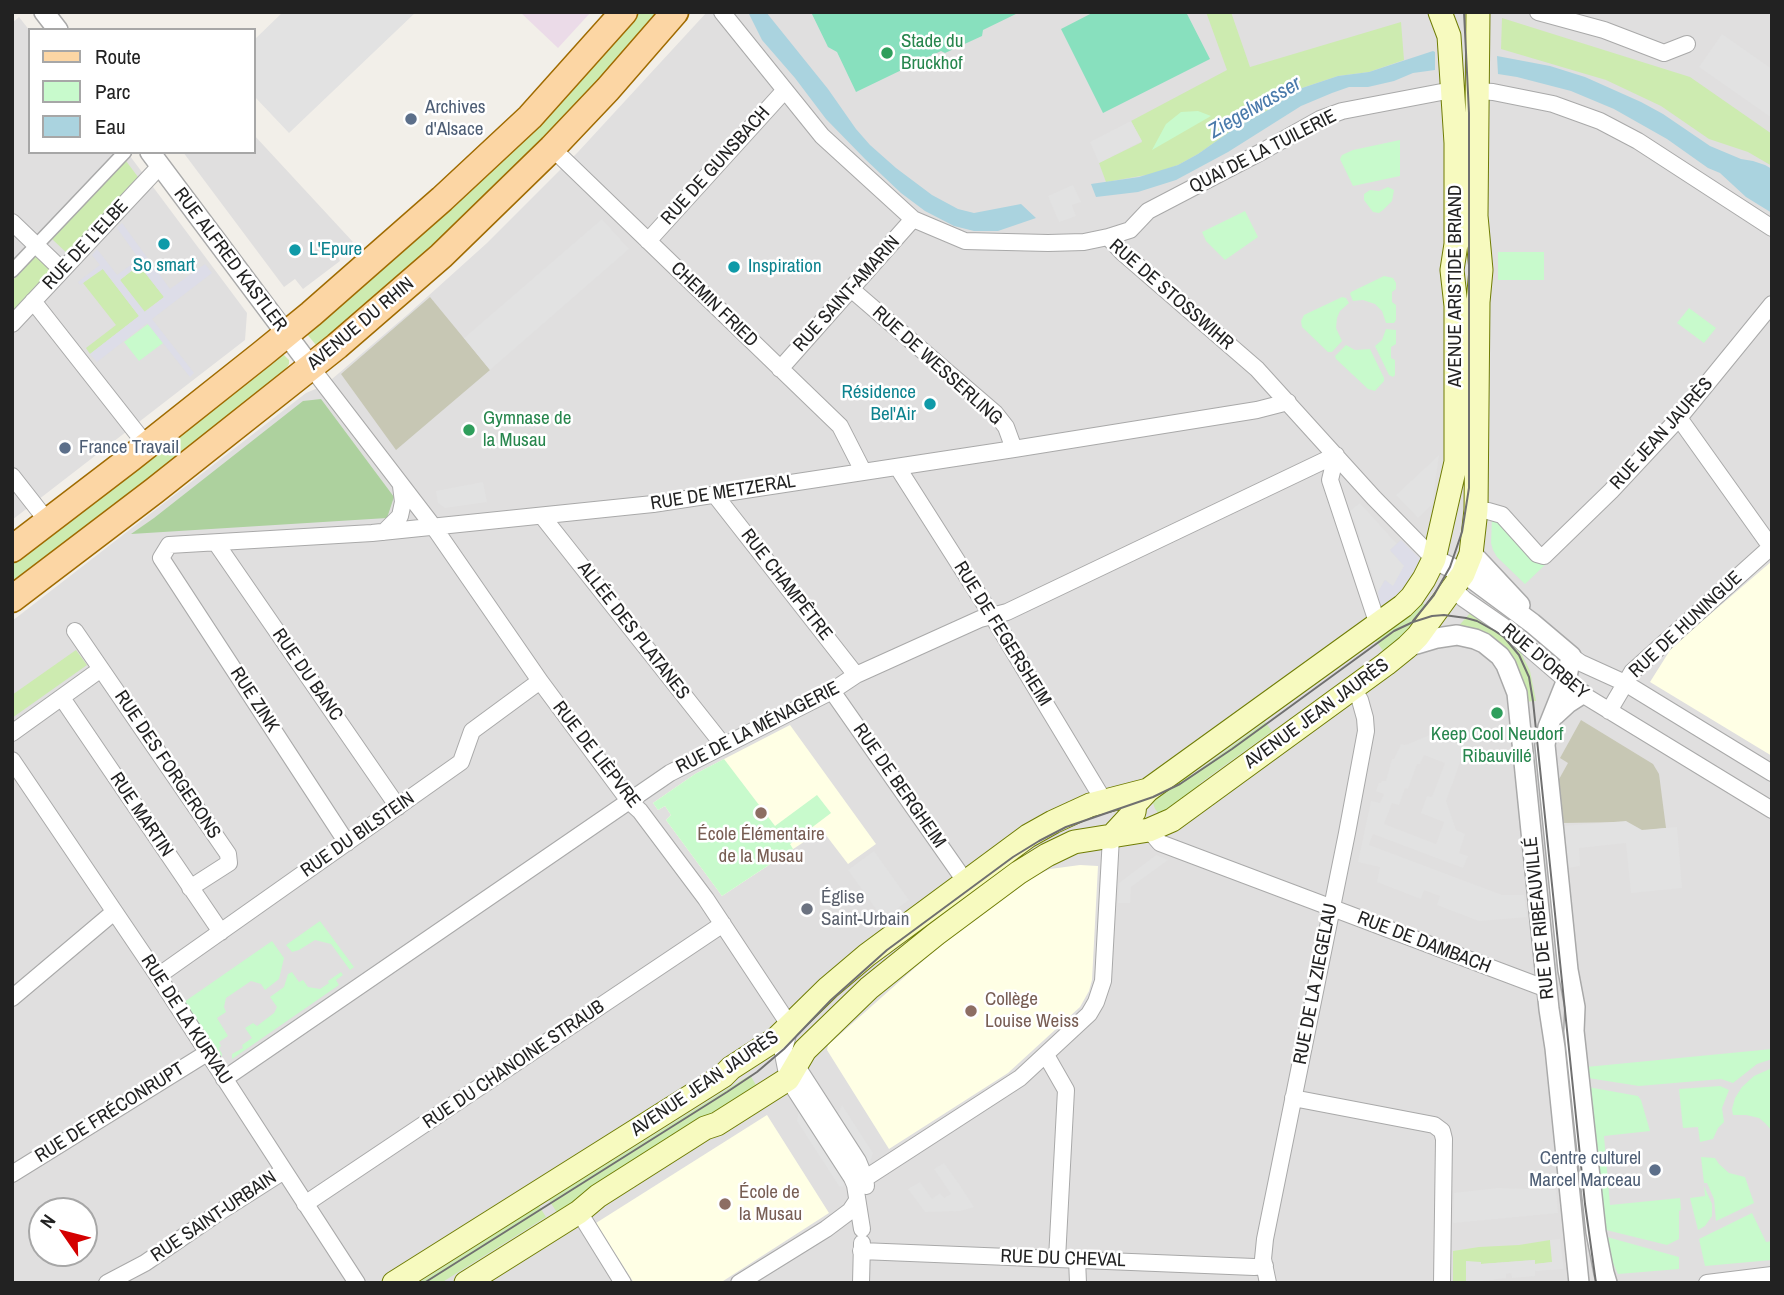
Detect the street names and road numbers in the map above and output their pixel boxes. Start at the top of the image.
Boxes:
street label: RUE DE GUNSBACH [657,102,775,230]
street label: QUAI DE LA TUILERIE [1186,105,1340,199]
street label: RUE ALFRED KASTLER [169,184,291,336]
street label: AVENUE ARISTIDE BRIAND [1445,185,1467,387]
street label: RUE DE L'ELBE [39,195,133,295]
street label: RUE SAINT-AMARIN [789,231,905,357]
street label: RUE DE STOSSWIHR [1104,235,1238,355]
street label: CHEMIN FRIED [666,258,762,352]
street label: AVENUE DU RHIN [303,273,419,375]
street label: RUE DE WESSERLING [867,302,1007,430]
street label: RUE JEAN JAURÈS [1606,373,1718,495]
street label: RUE DE METZERAL [649,470,797,516]
street label: RUE CHAMPÊTRE [735,525,837,645]
street label: RUE DE FEGERSHEIM [948,557,1056,711]
street label: ALLÉE DES PLATANES [572,558,694,704]
street label: RUE DE HUNINGUE [1625,567,1747,683]
street label: RUE D'ORBEY [1497,619,1593,705]
street label: RUE DU BANC [267,625,347,725]
street label: AVENUE JEAN JAURÈS [1240,654,1394,774]
street label: RUE ZINK [225,663,283,737]
street label: RUE DE LA MÉNAGERIE [673,677,843,779]
street label: RUE DES FORGERONS [109,686,225,844]
street label: RUE DE LIÈPVRE [547,697,645,813]
street label: RUE DE BERGHEIM [848,720,950,852]
street label: RUE MARTIN [105,769,177,861]
street label: RUE DU BILSTEIN [297,787,419,883]
street label: RUE DE RIBEAUVILLÉ [1520,835,1560,1001]
street label: RUE DE LA ZIEGELAU [1289,902,1343,1066]
street label: RUE DE DAMBACH [1354,907,1494,979]
street label: RUE DE LA KURVAU [136,951,236,1089]
street label: RUE DU CHANOINE STRAUB [419,996,609,1134]
street label: AVENUE JEAN JAURÈS [627,1026,783,1142]
street label: RUE DE FRÉCONRUPT [31,1058,189,1168]
street label: RUE SAINT-URBAIN [147,1167,281,1267]
street label: RUE DU CHEVAL [1000,1245,1126,1273]

